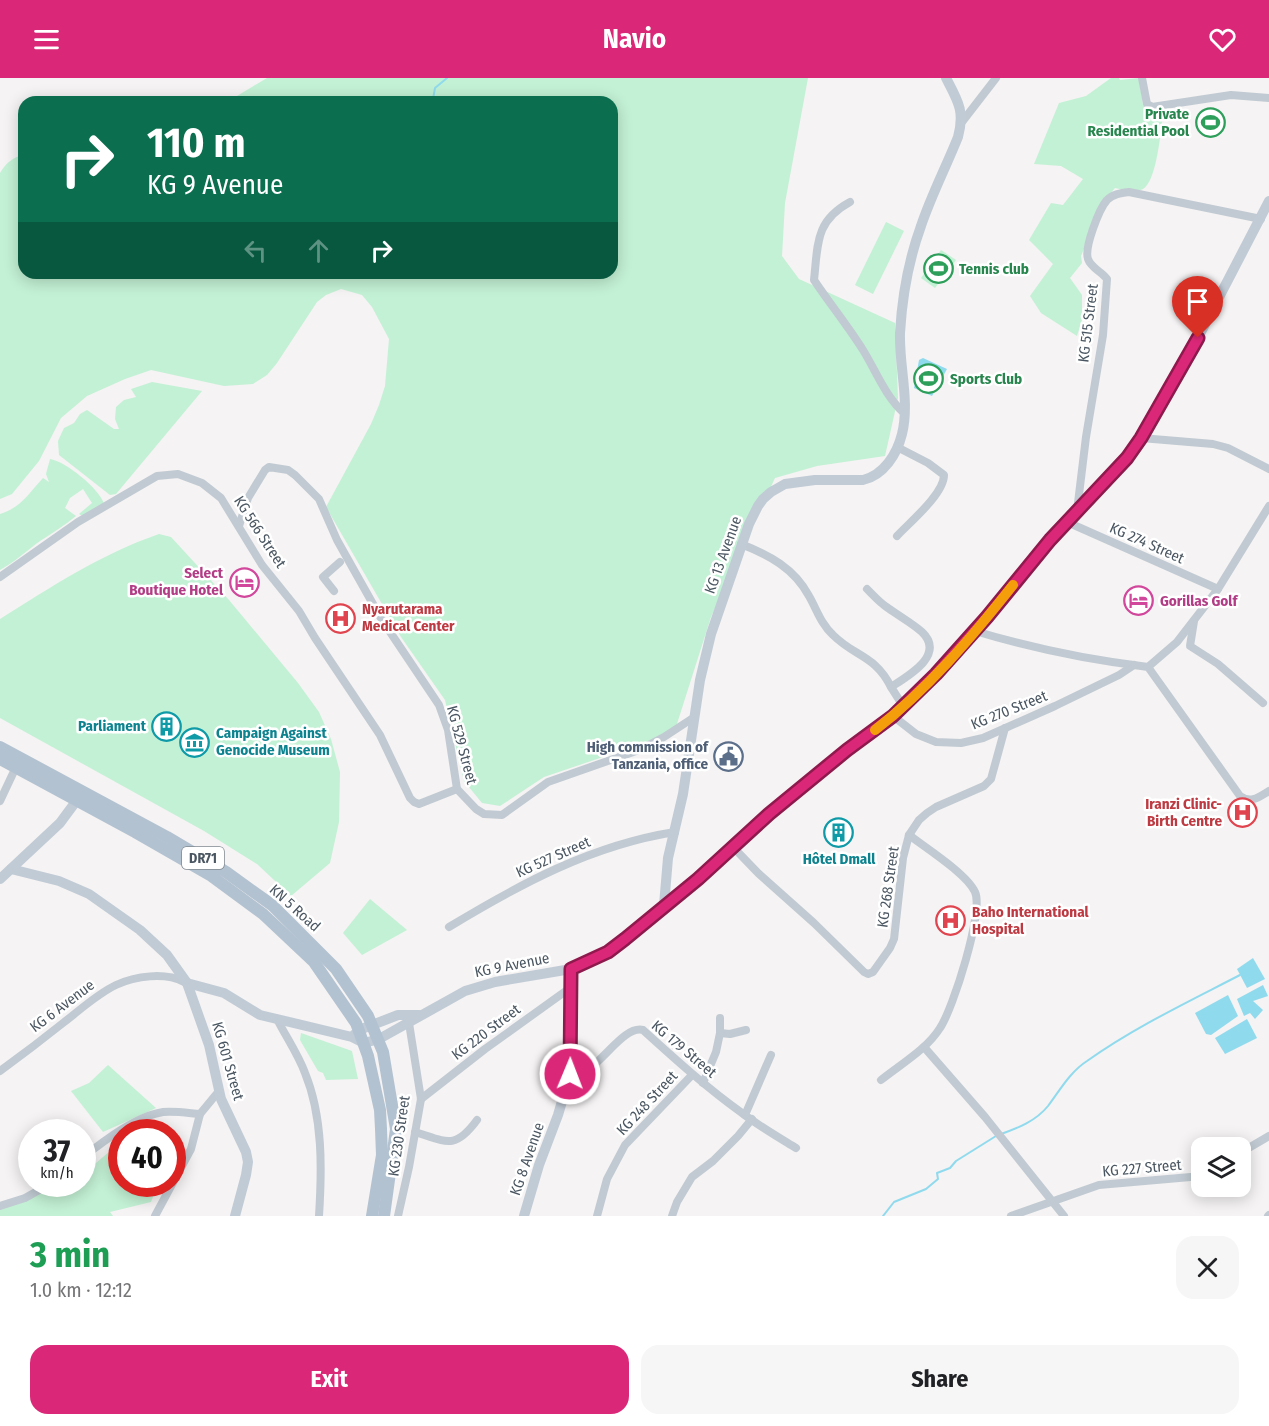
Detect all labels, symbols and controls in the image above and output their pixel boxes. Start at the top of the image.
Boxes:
icon: menu [30,23,63,56]
text: Navio [603,23,666,55]
icon: heart [1206,23,1239,56]
place label: Private Residential Pool [1088,105,1190,140]
sports icon: Private Residential Pool [1194,107,1226,139]
text: 110 m [147,118,246,168]
icon: right [48,120,126,198]
text: KG 9 Avenue [147,169,283,201]
icon: left [239,234,272,267]
icon: ahead [302,234,335,267]
icon: right [365,234,398,267]
sports icon: Tennis club [922,253,954,285]
place label: Tennis club [959,260,1029,278]
pin [1172,276,1223,338]
street label: KG 515 Street [1074,283,1102,363]
icon: arrive [1181,285,1214,318]
sports icon: Sports Club [913,363,945,395]
place label: Sports Club [950,370,1022,388]
street label: KG 566 Street [230,493,290,571]
street label: KG 13 Avenue [701,514,745,596]
street label: KG 274 Street [1107,519,1187,567]
place label: Select Boutique Hotel [129,564,224,599]
hotel icon: Select Boutique Hotel [228,566,260,598]
hotel icon: Gorillas Golf [1123,585,1155,617]
place label: Gorillas Golf [1160,592,1238,610]
place label: Nyarutarama Medical Center [362,600,455,635]
hospital icon: Nyarutarama Medical Center [325,602,357,634]
street label: KG 270 Street [968,687,1050,733]
street label: KG 529 Street [443,704,481,786]
building icon: Parliament [151,710,183,742]
place label: Parliament [78,717,147,735]
place label: Campaign Against Genocide Museum [216,724,330,759]
museum icon: Campaign Against Genocide Museum [179,726,211,758]
place label: High commission of Tanzania, office [587,738,709,773]
public building icon: High commission of Tanzania, office [713,740,745,772]
place label: Iranzi Clinic- Birth Centre [1145,795,1222,830]
hospital icon: Iranzi Clinic- Birth Centre [1227,797,1259,829]
building icon: Hôtel Dmall [823,816,855,848]
street label: KG 527 Street [513,833,593,881]
street label: KG 268 Street [873,845,903,929]
road number: DR71 [182,847,224,869]
place label: Hôtel Dmall [803,850,876,868]
street label: KN 5 Road [266,881,324,935]
place label: Baho International Hospital [972,903,1089,938]
hospital icon: Baho International Hospital [935,905,967,937]
street label: KG 9 Avenue [473,949,551,981]
street label: KG 6 Avenue [26,976,98,1036]
street label: KG 220 Street [448,1000,524,1064]
street label: KG 179 Street [648,1017,720,1081]
street label: KG 601 Street [208,1020,248,1102]
position arrow [538,1042,602,1106]
street label: KG 248 Street [613,1067,681,1139]
street label: KG 230 Street [384,1094,414,1178]
speed limit sign: 40 [108,1119,186,1197]
street label: KG 8 Avenue [506,1120,548,1198]
text: 37 [44,1133,70,1169]
map controls [1191,1137,1251,1197]
button: layers [1191,1137,1251,1197]
street label: KG 227 Street [1102,1156,1182,1180]
text: km/h [40,1164,74,1182]
text: 3 min [30,1233,110,1277]
button: close [1176,1236,1239,1299]
text: 1.0 km · 12:12 [30,1278,132,1302]
button: Exit [30,1345,629,1414]
button: Share [641,1345,1239,1414]

